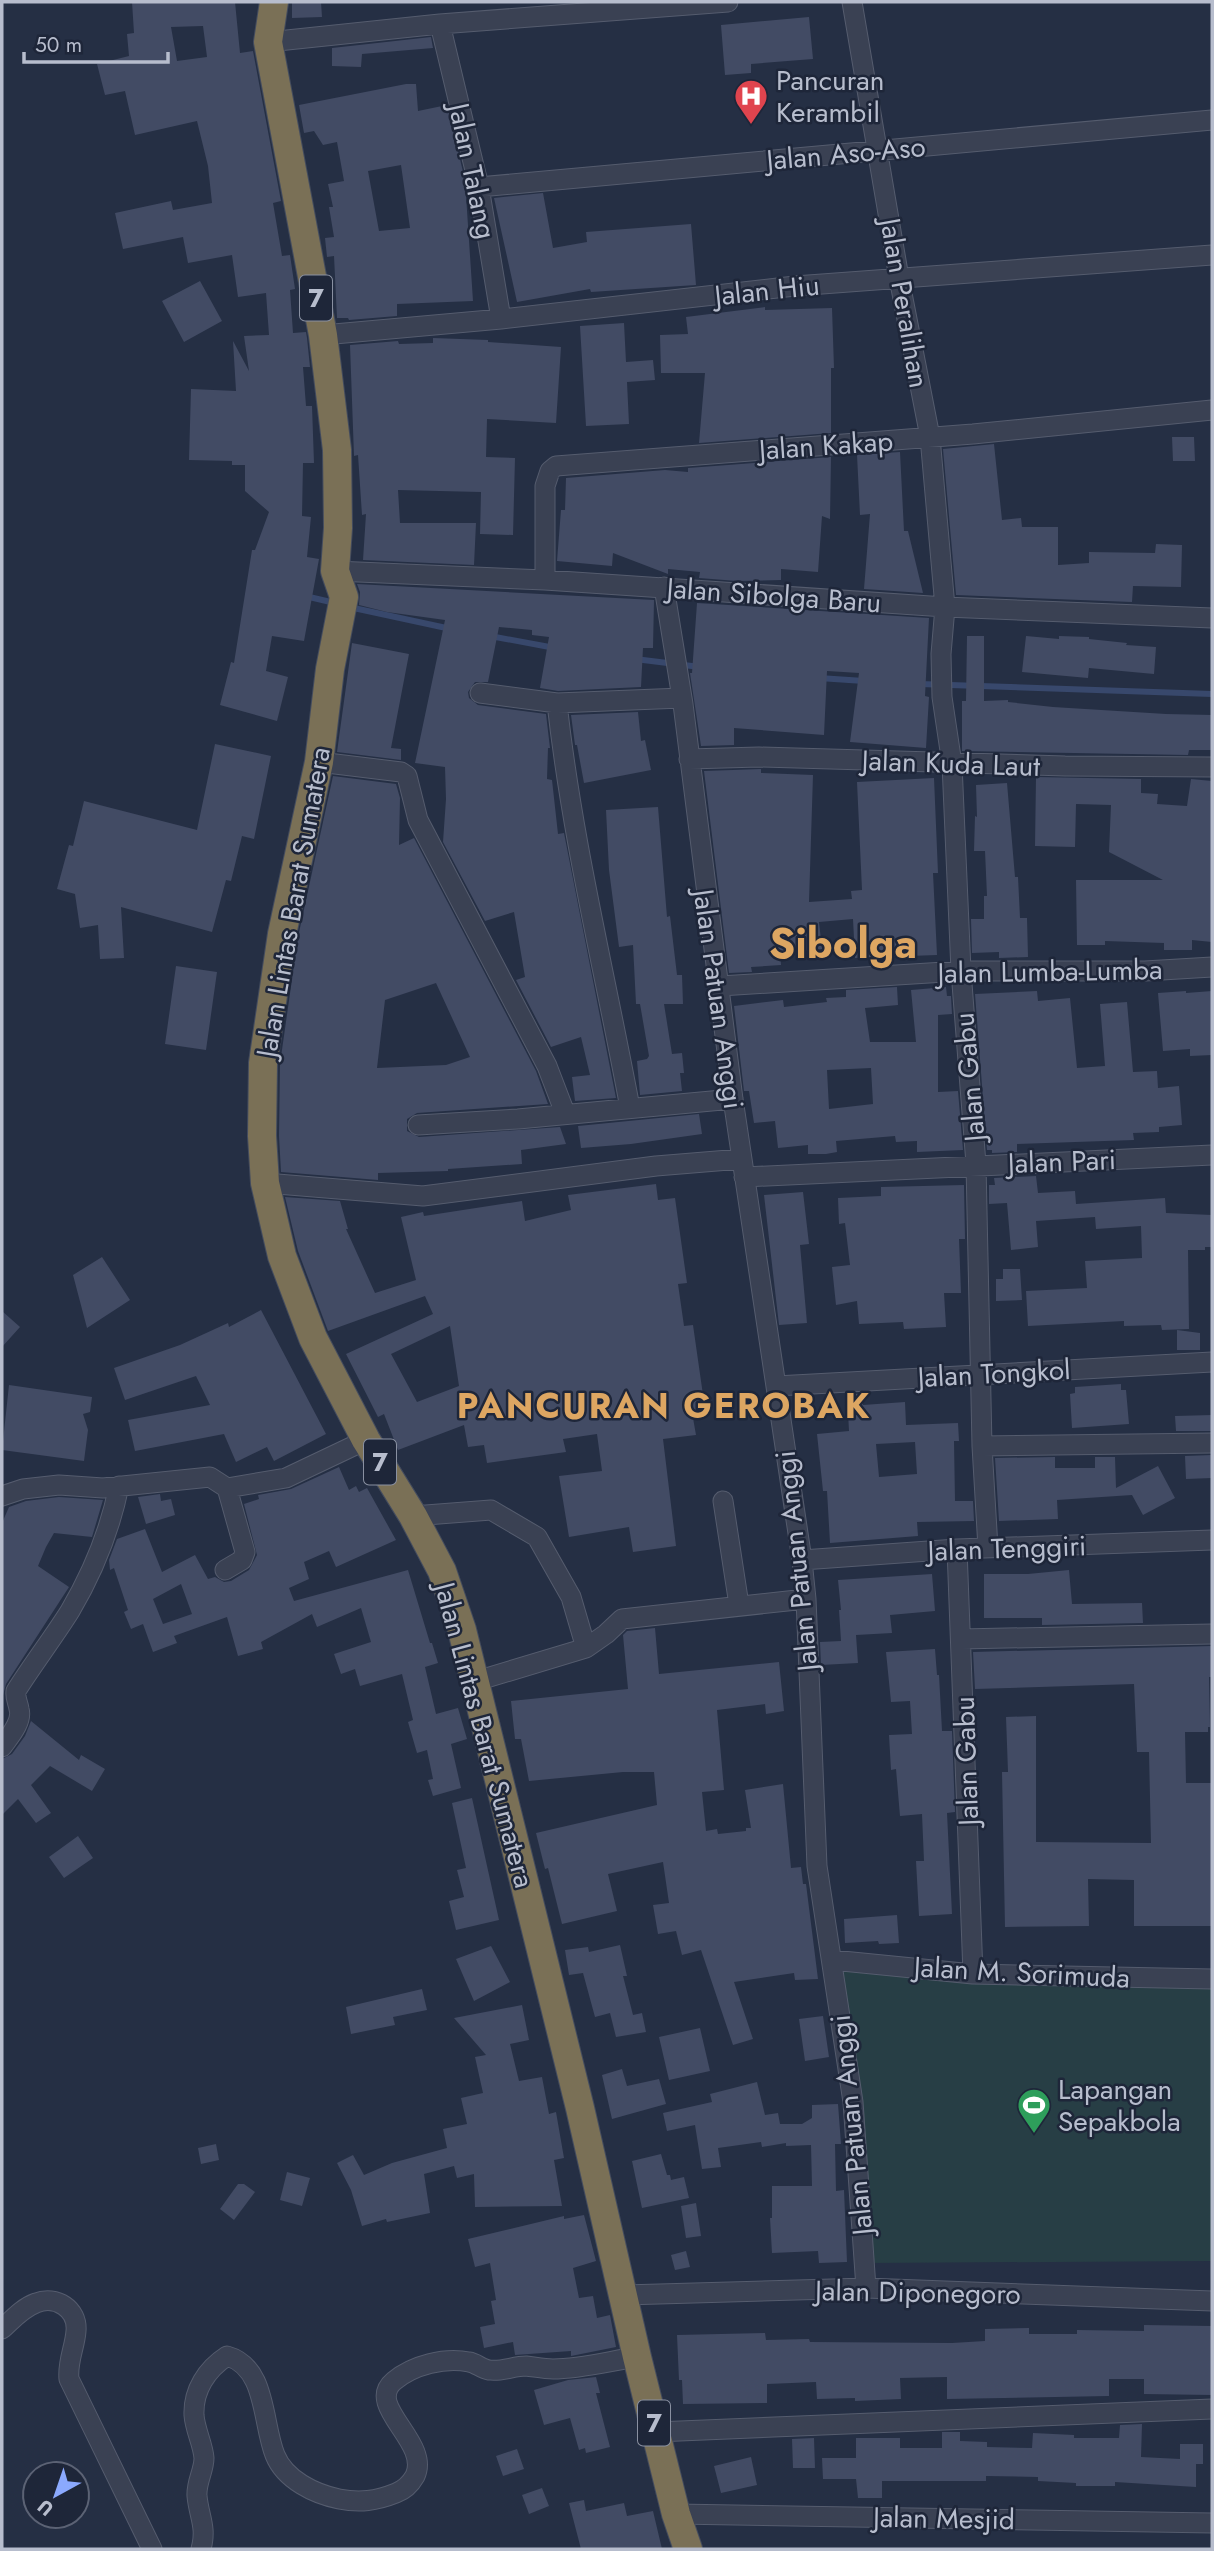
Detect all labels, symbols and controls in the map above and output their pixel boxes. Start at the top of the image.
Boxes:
scale bar [24,21,168,65]
text: 50 m [35,30,82,60]
place label: Pancuran Kerambil [776,60,885,133]
hospital icon: Pancuran Kerambil [732,77,770,126]
street label: Jalan Talang [437,96,507,243]
street label: Jalan Aso-Aso [761,126,927,181]
street label: Jalan Peralihan [869,211,940,391]
street label: Jalan Hiu [709,265,822,317]
road number: 7 [300,276,332,320]
street label: Jalan Kakap [754,420,894,471]
street label: Jalan Sibolga Baru [661,567,883,623]
street label: Jalan Kuda Laut [857,740,1041,787]
street label: Jalan Lintas Barat Sumatera [245,744,341,1064]
street label: Jalan Patuan Anggi [682,883,754,1112]
district label: Sibolga [769,913,917,974]
street label: Jalan Lumba-Lumba [933,949,1163,994]
street label: Jalan Gabu [943,1011,996,1147]
street label: Jalan Pari [1003,1139,1117,1184]
street label: Jalan Tongkol [913,1349,1071,1398]
district label: PANCURAN GEROBAK [457,1381,871,1431]
road number: 7 [364,1440,396,1484]
street label: Jalan Patuan Anggi [765,1449,829,1677]
street label: Jalan Tenggiri [923,1525,1087,1572]
street label: Jalan Lintas Barat Sumatera [423,1574,545,1892]
street label: Jalan Gabu [944,1696,989,1830]
street label: Jalan M. Sorimuda [909,1946,1131,1999]
street label: Jalan Patuan Anggi [820,2013,884,2241]
place label: Lapangan Sepakbola [1058,2069,1181,2142]
sports icon: Lapangan Sepakbola [1015,2086,1053,2135]
street label: Jalan Diponegoro [811,2270,1021,2315]
road number: 7 [638,2400,670,2446]
north arrow [21,2460,91,2530]
text: U [32,2493,59,2522]
street label: Jalan Mesjid [869,2497,1015,2540]

